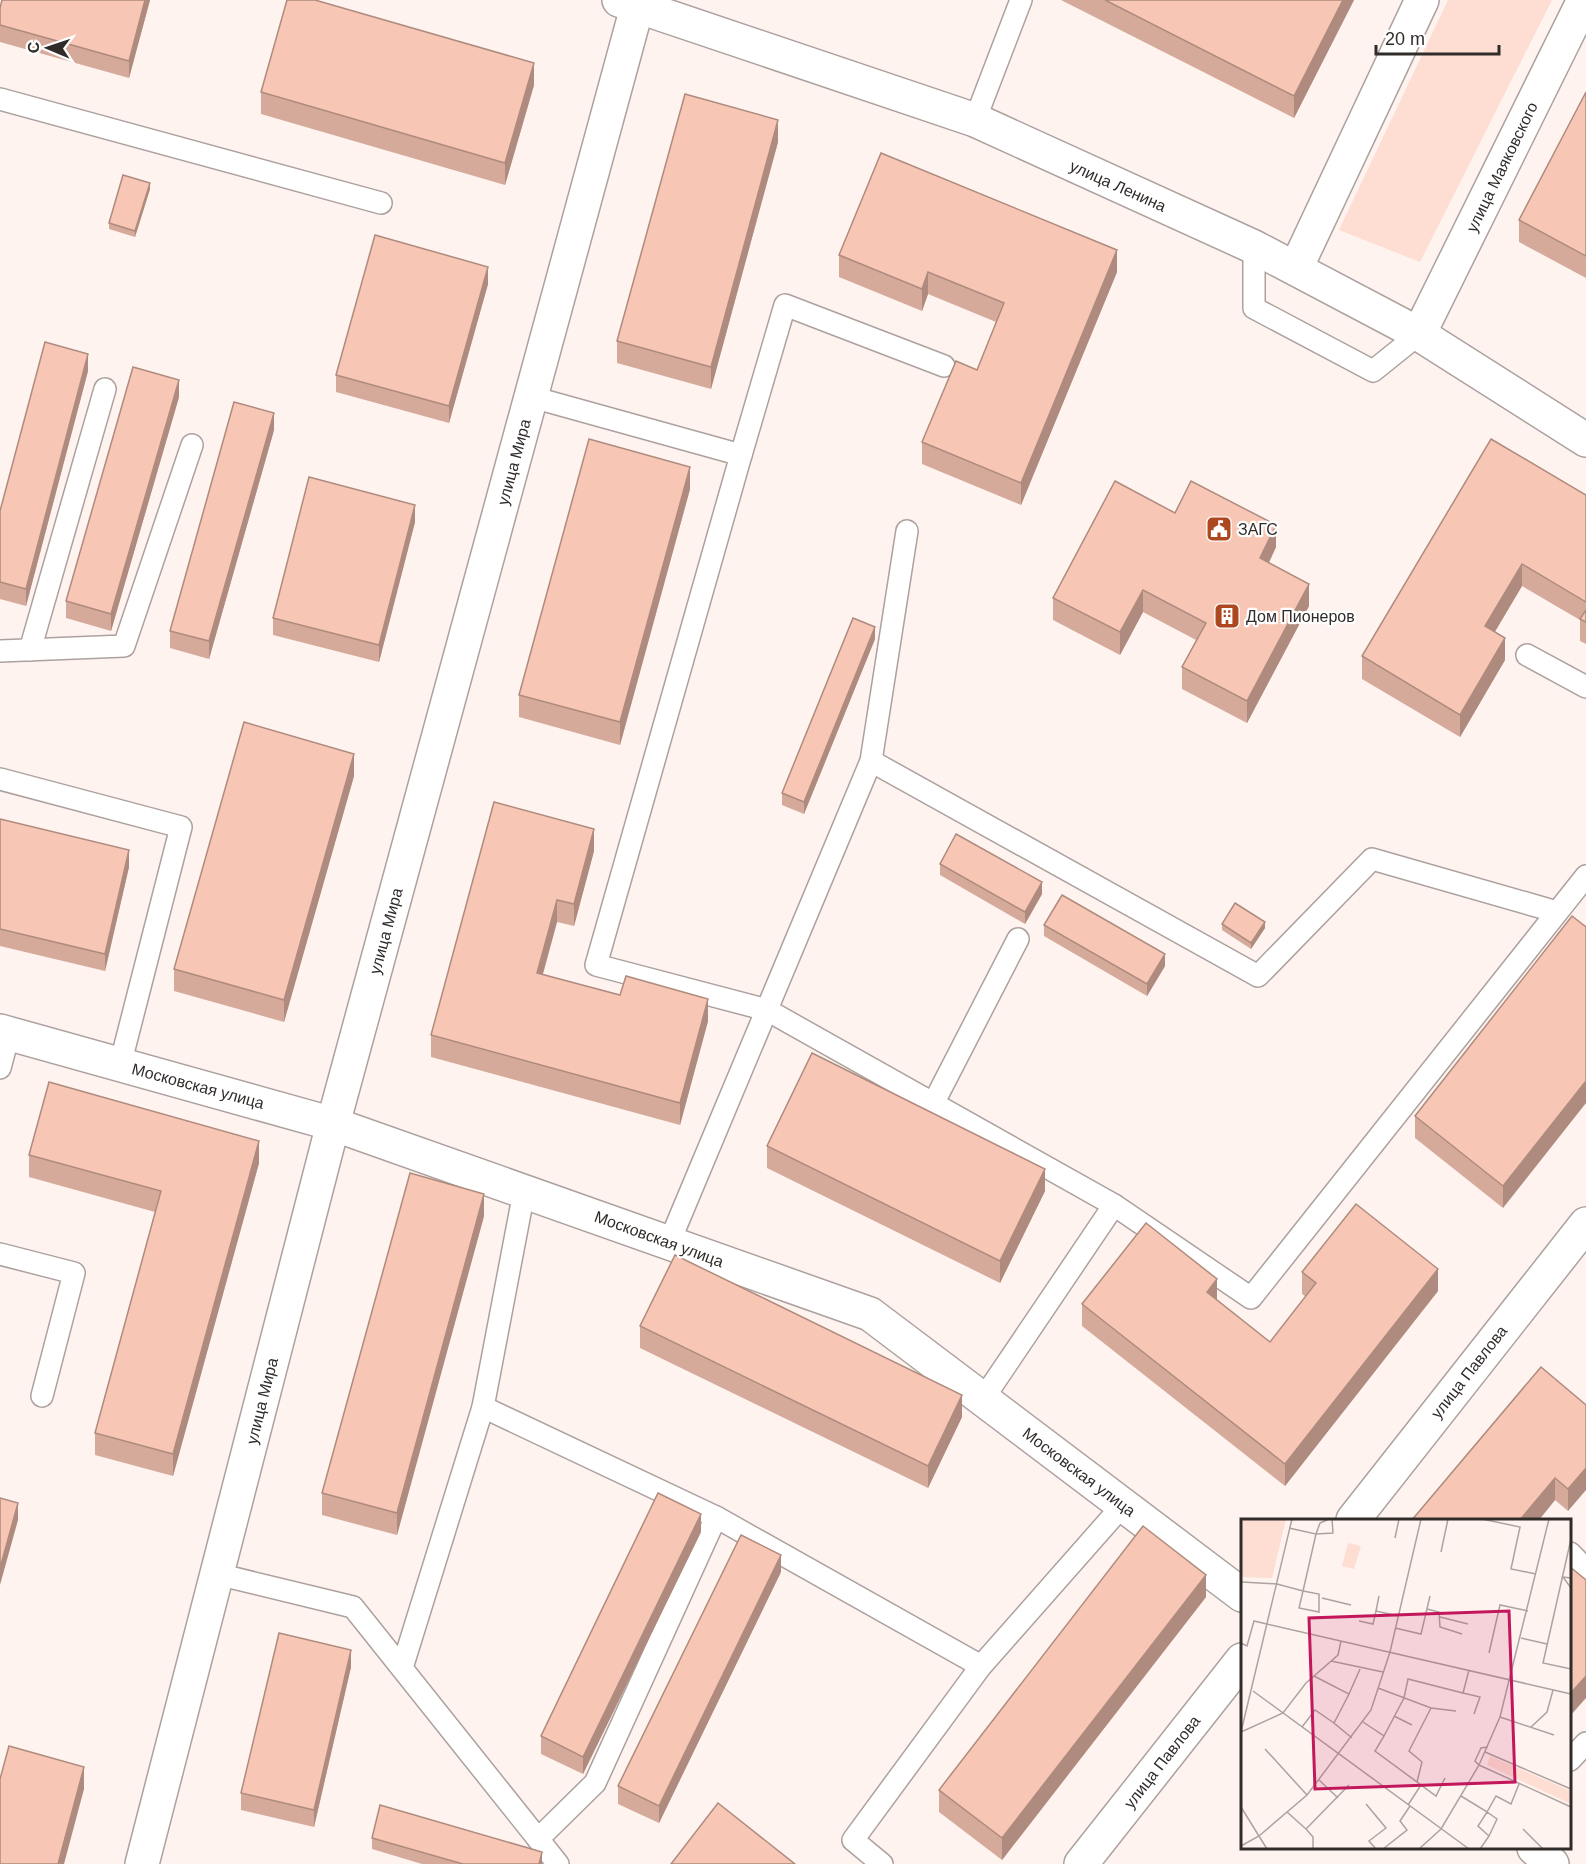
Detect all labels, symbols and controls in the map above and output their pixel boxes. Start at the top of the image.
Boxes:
north arrow [18,18,78,78]
scale bar [1376,18,1499,56]
text: 20 m [1385,29,1425,49]
text: С [25,41,42,54]
street label: улица Маяковского [1463,99,1541,235]
street label: улица Ленина [1067,157,1169,215]
street label: улица Мира [494,417,534,507]
public building icon: ЗАГС [1204,514,1234,544]
place label: ЗАГС [1238,521,1278,538]
building icon: Дом Пионеров [1212,601,1242,631]
place label: Дом Пионеров [1246,608,1355,625]
street label: улица Мира [366,886,406,976]
street label: Московская улица [130,1060,266,1112]
street label: Московская улица [592,1208,726,1270]
street label: улица Павлова [1428,1322,1510,1422]
street label: улица Мира [243,1356,281,1446]
street label: Московская улица [1020,1424,1139,1520]
inset map [1241,1519,1571,1849]
street label: улица Павлова [1121,1712,1203,1812]

